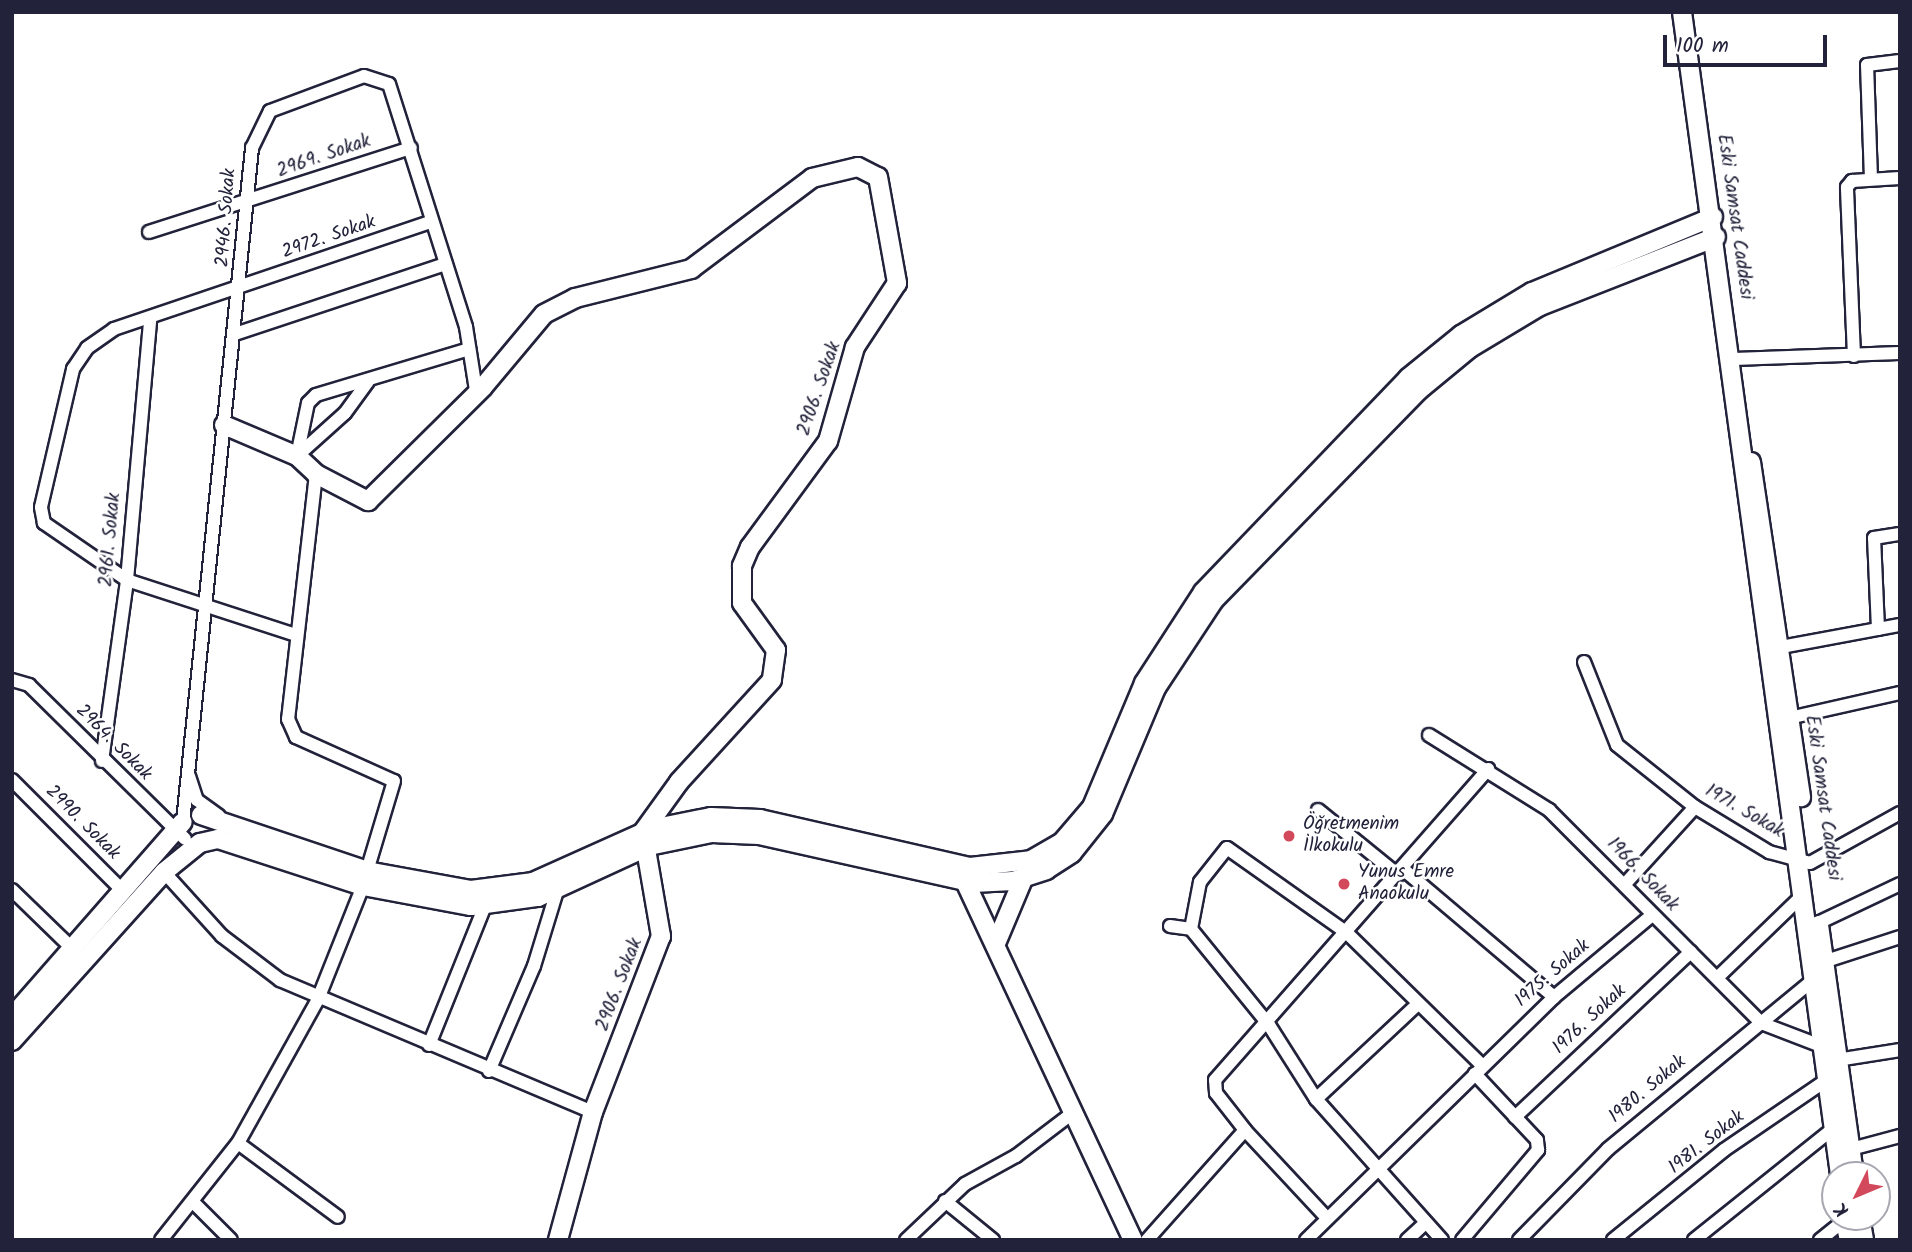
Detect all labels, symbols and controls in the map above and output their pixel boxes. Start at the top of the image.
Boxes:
scale bar [1667,21,1832,65]
text: 100 m [1676,30,1729,63]
street label: 2969. Sokak [274,130,374,184]
street label: Eski Samsat Caddesi [1711,133,1757,301]
street label: 2946. Sokak [212,168,242,268]
street label: 2972. Sokak [279,211,379,265]
street label: 2906. Sokak [793,339,847,439]
street label: 2961. Sokak [96,492,126,588]
street label: 2964. Sokak [70,700,156,786]
street label: Eski Samsat Caddesi [1799,714,1845,882]
street label: 1971. Sokak [1700,780,1788,844]
street label: 2990. Sokak [40,781,124,865]
place label: Öğretmenim İlkokulu [1303,814,1399,858]
marker: Öğretmenim İlkokulu [1281,828,1297,844]
street label: 1966. Sokak [1601,833,1683,917]
place label: Yunus Emre Anaokulu [1358,862,1454,906]
marker: Yunus Emre Anaokulu [1336,876,1352,892]
street label: 2906. Sokak [592,935,648,1035]
street label: 1975. Sokak [1511,935,1595,1013]
street label: 1976. Sokak [1549,980,1631,1060]
street label: 1980. Sokak [1605,1051,1691,1129]
street label: 1981. Sokak [1664,1106,1750,1180]
north arrow [1821,1161,1891,1231]
text: K [1827,1195,1857,1223]

